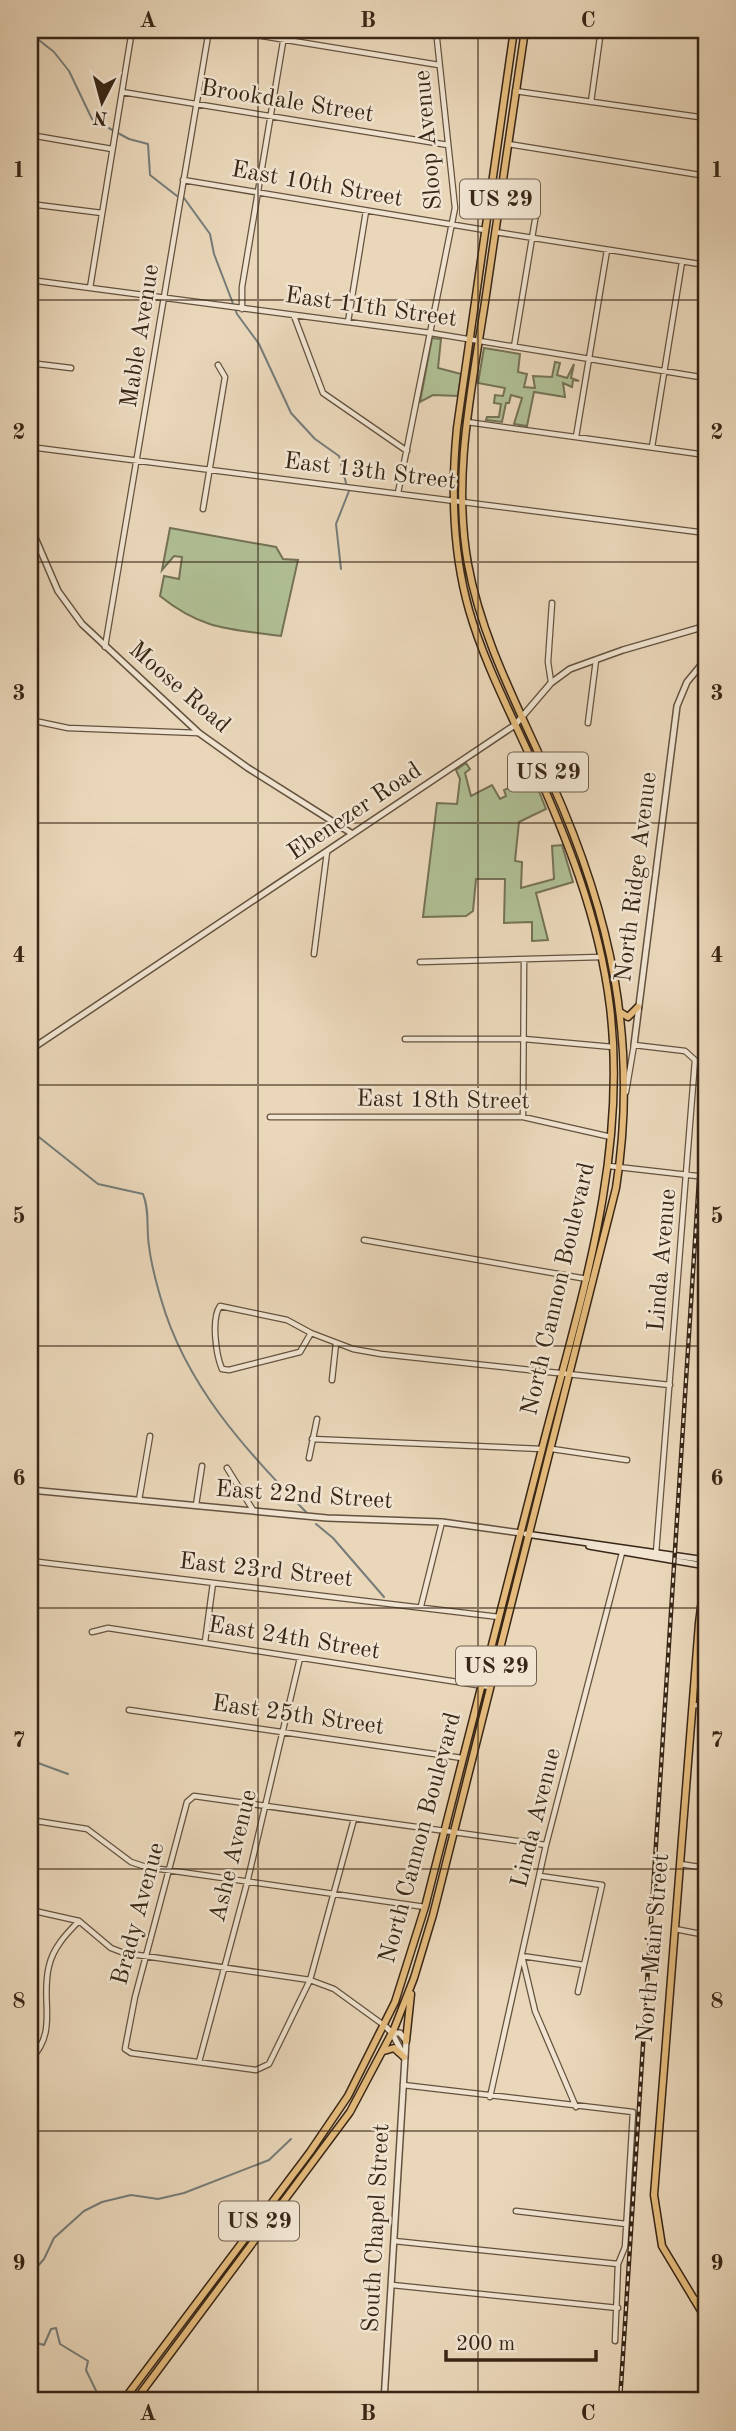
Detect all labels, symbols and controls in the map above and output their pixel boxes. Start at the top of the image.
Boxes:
text: A [139,9,157,32]
text: B [360,9,376,32]
text: C [580,9,596,32]
north arrow [66,66,136,136]
street label: Sloop Avenue [411,69,447,211]
street label: Brookdale Street [199,76,375,128]
text: N [92,106,109,127]
street label: East 10th Street [229,158,405,212]
text: 1 [12,159,26,182]
text: 1 [710,159,724,182]
road number: US 29 [460,180,540,218]
street label: Mable Avenue [118,263,164,409]
street label: East 11th Street [283,284,459,332]
text: 2 [12,421,26,444]
text: 2 [710,421,724,444]
street label: East 13th Street [282,450,458,494]
street label: Moose Road [124,638,234,738]
text: 3 [12,682,26,705]
text: 3 [710,682,724,705]
road number: US 29 [508,752,588,792]
street label: Ebenezer Road [284,759,426,865]
street label: North Ridge Avenue [612,771,662,983]
text: 4 [12,944,26,967]
text: 4 [710,944,724,967]
street label: East 18th Street [356,1087,530,1115]
street label: North Cannon Boulevard [518,1160,600,1418]
street label: Linda Avenue [645,1188,681,1332]
text: 5 [12,1205,26,1228]
text: 5 [710,1205,724,1228]
text: 6 [12,1467,26,1490]
text: 6 [710,1467,724,1490]
street label: East 22nd Street [215,1478,393,1514]
street label: East 23rd Street [178,1550,354,1592]
street label: East 24th Street [206,1614,382,1664]
road number: US 29 [456,1646,536,1686]
street label: East 25th Street [210,1692,386,1740]
street label: North Cannon Boulevard [376,1710,466,1966]
text: 7 [12,1729,26,1752]
text: 7 [710,1729,724,1752]
street label: Linda Avenue [508,1746,566,1890]
street label: Ashe Avenue [206,1787,262,1925]
street label: Brady Avenue [108,1840,170,1988]
street label: North Main Street [634,1852,674,2044]
text: 8 [12,1990,26,2013]
text: 8 [710,1990,724,2013]
street label: South Chapel Street [360,2123,394,2333]
road number: US 29 [219,2202,299,2240]
text: 9 [12,2252,26,2275]
text: 9 [710,2252,724,2275]
scale bar [446,2319,596,2363]
text: 200 m [456,2334,515,2355]
text: A [139,2402,157,2425]
text: B [360,2402,376,2425]
text: C [580,2402,596,2425]

